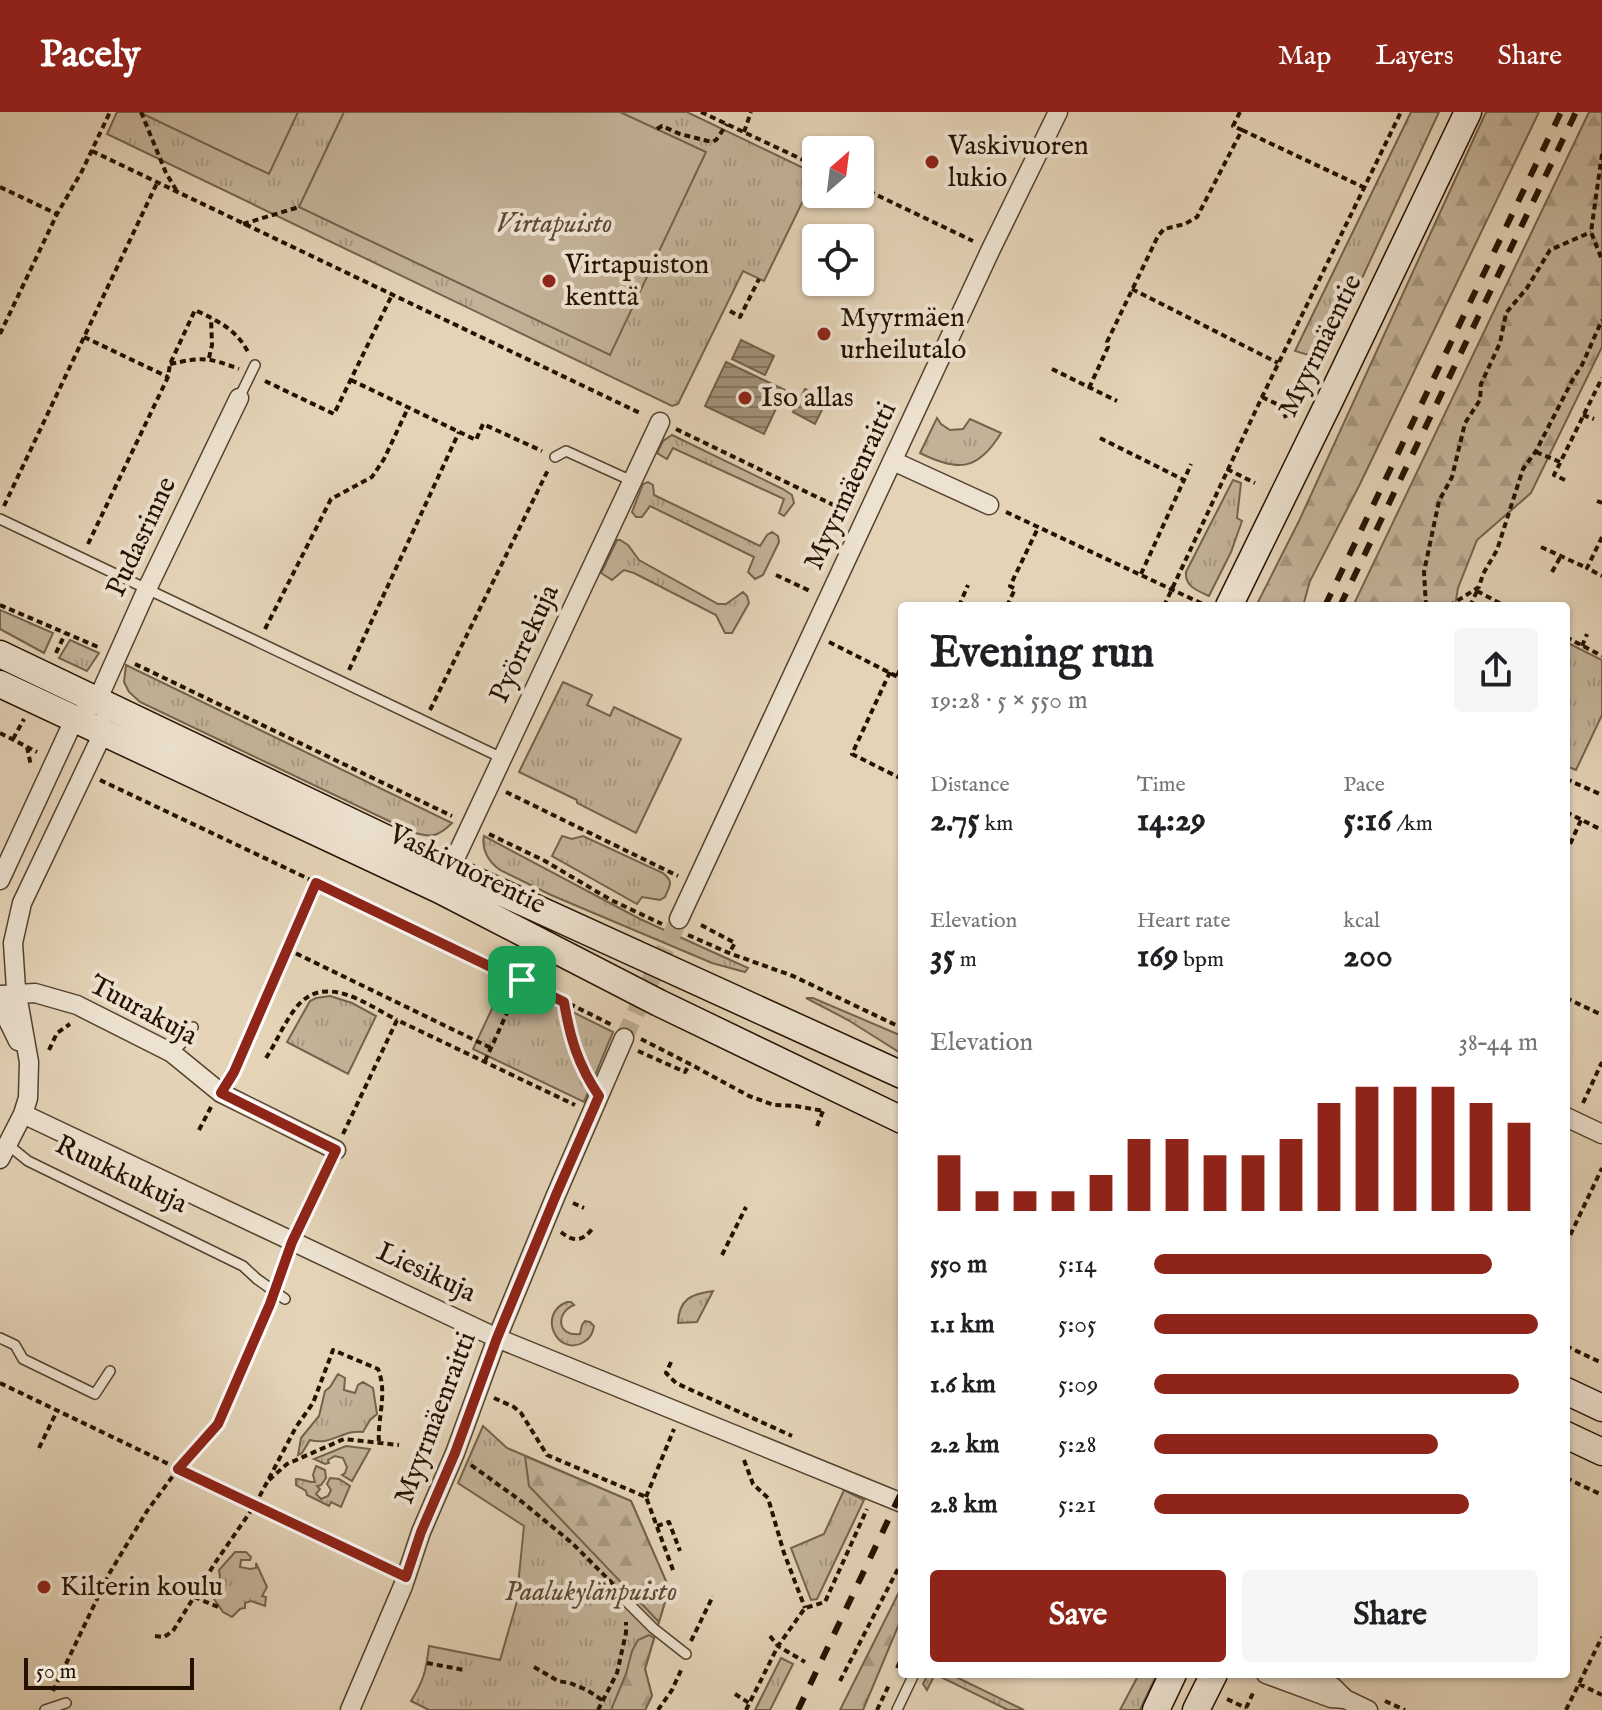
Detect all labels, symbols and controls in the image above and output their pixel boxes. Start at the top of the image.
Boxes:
text: Pacely [40,32,141,80]
text: Map [1278,39,1331,74]
text: Layers [1375,39,1454,74]
text: Share [1498,39,1562,74]
place label: Vaskivuoren lukio [947,129,1089,196]
north arrow [802,136,874,208]
map controls [802,136,874,296]
marker: Vaskivuoren lukio [923,153,941,171]
park label: Virtapuisto [496,207,612,242]
button: locate [802,224,874,296]
place label: Virtapuiston kenttä [564,248,709,315]
street label: Myyrmäentie [1271,269,1371,423]
marker: Virtapuiston kenttä [540,272,558,290]
place label: Myyrmäen urheilutalo [840,301,966,368]
marker: Myyrmäen urheilutalo [815,325,833,343]
place label: Iso allas [761,381,853,416]
marker: Iso allas [736,389,754,407]
street label: Myyrmäenraitti [797,396,905,576]
street label: Pudasrinne [99,471,185,602]
street label: Pyörrekuja [482,578,568,709]
text: Evening run [930,626,1154,682]
button: share [1454,628,1538,712]
text: 19:28 · 5 × 550 m [930,684,1088,717]
text: Distance [930,771,1010,799]
text: Time [1137,771,1186,799]
text: Pace [1343,771,1385,799]
text: 2.75 [930,799,980,842]
text: 14:29 [1137,799,1206,842]
text: 5:16 [1343,799,1392,842]
text: km [980,810,1013,838]
text: /km [1392,810,1433,838]
street label: Vaskivuorentie [382,816,551,923]
text: Elevation [930,907,1017,935]
text: Heart rate [1137,907,1231,935]
text: kcal [1343,907,1380,935]
text: 35 [930,935,955,978]
text: 169 [1137,935,1179,978]
text: 200 [1343,935,1393,978]
pin [488,946,556,1014]
text: m [955,946,977,974]
text: bpm [1179,946,1224,974]
icon: arrive [500,958,544,1002]
street label: Tuurakuja [83,968,204,1054]
text: Elevation [930,1026,1033,1059]
text: 38–44 m [1458,1026,1538,1059]
street label: Ruukkukuja [49,1128,194,1222]
street label: Liesikuja [371,1235,482,1312]
text: 550 m [930,1248,987,1281]
text: 5:14 [1058,1248,1097,1281]
text: 1.1 km [930,1308,995,1341]
text: 5:05 [1058,1308,1096,1341]
street label: Myyrmäenraitti [387,1327,485,1509]
text: 1.6 km [930,1368,996,1401]
text: 5:09 [1058,1368,1098,1401]
text: 2.2 km [930,1428,1000,1461]
text: 5:28 [1058,1428,1097,1461]
text: 2.8 km [930,1488,998,1521]
text: 5:21 [1058,1488,1096,1521]
place label: Kilterin koulu [60,1570,223,1605]
button: Save [930,1570,1226,1662]
button: Share [1242,1570,1538,1662]
park label: Paalukylänpuisto [505,1575,677,1610]
marker: Kilterin koulu [35,1578,53,1596]
scale bar [24,1654,194,1690]
text: 50 m [36,1658,77,1686]

